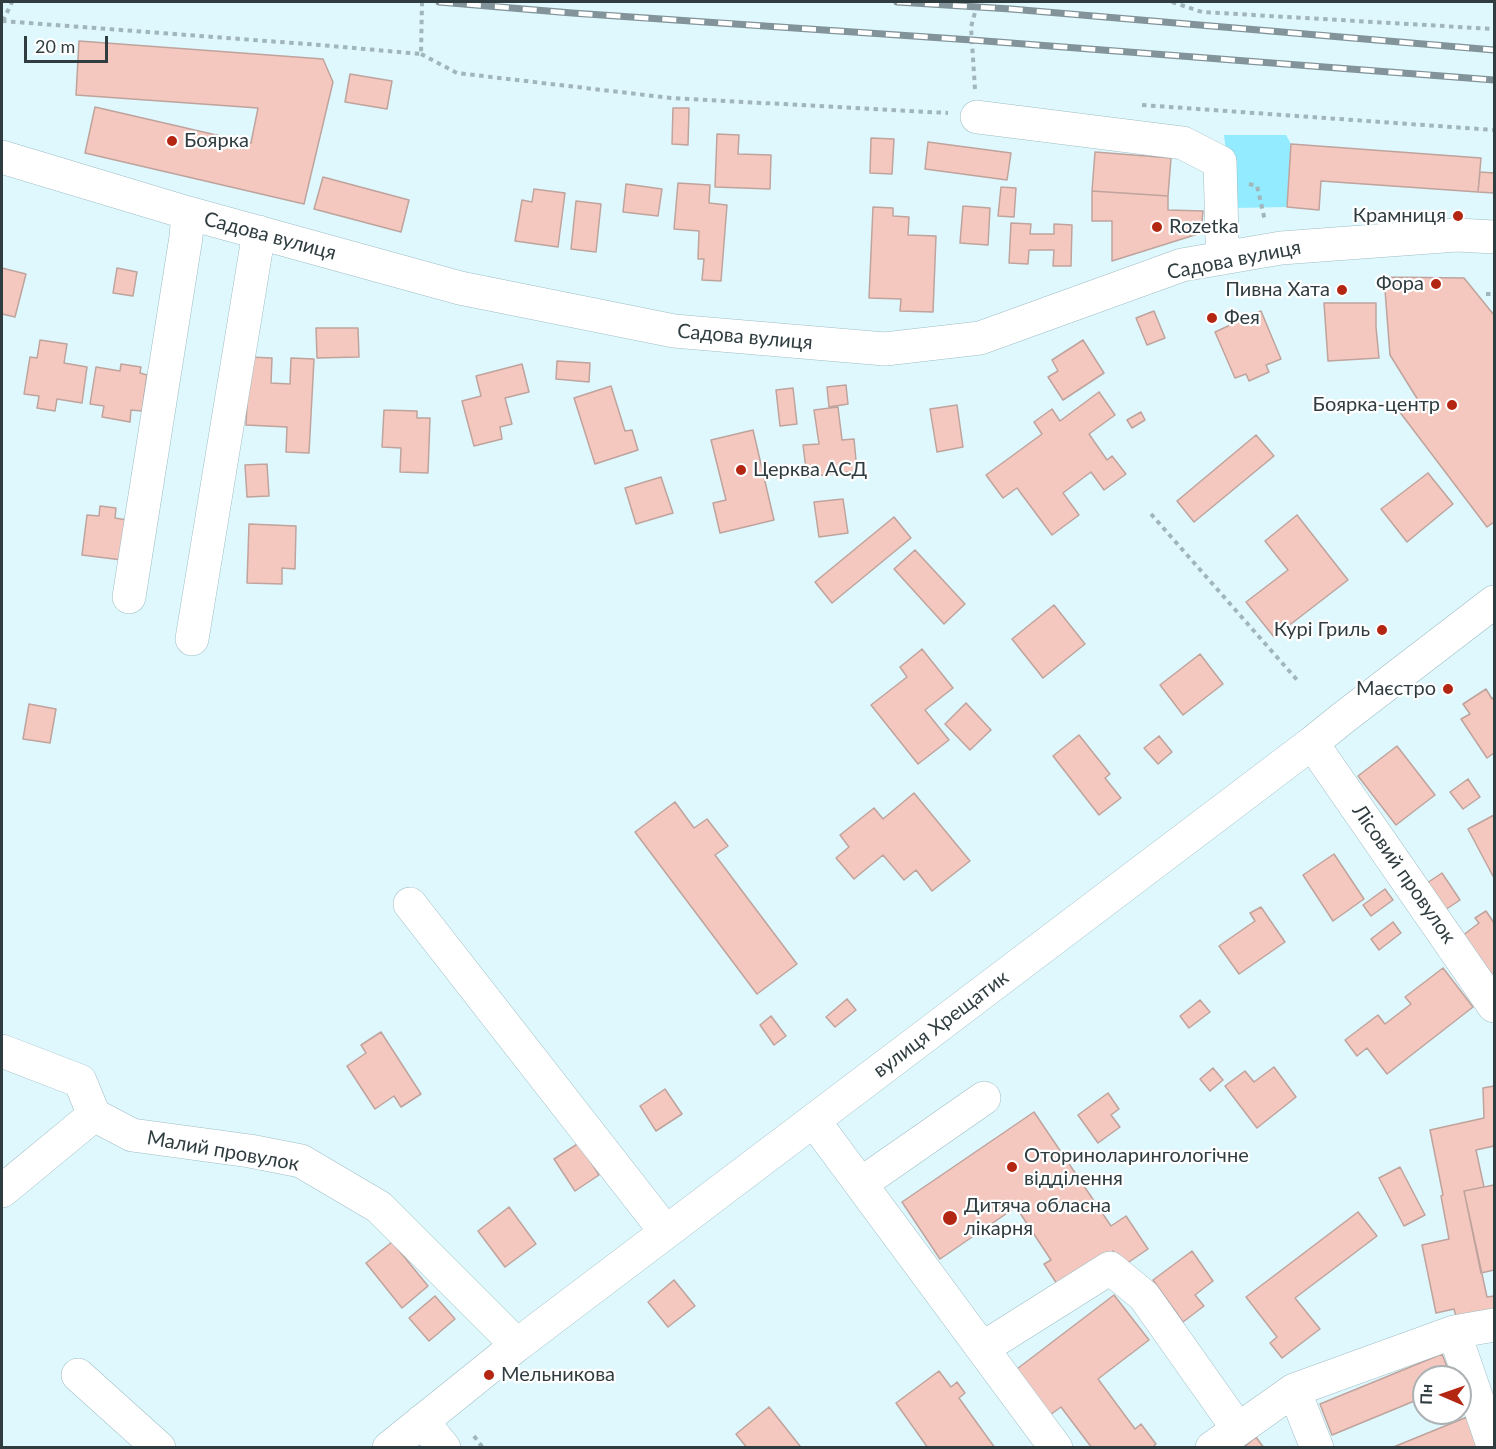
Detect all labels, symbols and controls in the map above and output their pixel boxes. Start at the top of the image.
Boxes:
scale bar [27,24,111,62]
text: 20 m [35,35,75,57]
place label: Боярка [184,129,249,153]
marker: Боярка [165,134,179,148]
place label: Крамниця [1353,204,1446,228]
street label: Садова вулиця [201,207,339,265]
marker: Крамниця [1451,209,1465,223]
place label: Rozetka [1169,215,1239,239]
marker: Rozetka [1150,220,1164,234]
street label: Садова вулиця [1165,235,1303,285]
place label: Фора [1376,272,1424,296]
marker: Фора [1429,277,1443,291]
place label: Пивна Хата [1225,278,1330,302]
marker: Пивна Хата [1335,283,1349,297]
place label: Фея [1224,306,1260,330]
marker: Фея [1205,311,1219,325]
street label: Садова вулиця [676,319,814,355]
place label: Боярка-центр [1313,393,1440,417]
marker: Боярка-центр [1445,398,1459,412]
place label: Церква АСД [753,458,867,482]
marker: Церква АСД [734,463,748,477]
place label: Курі Гриль [1274,618,1370,642]
marker: Курі Гриль [1375,623,1389,637]
place label: Маєстро [1356,677,1436,701]
marker: Маєстро [1441,682,1455,696]
street label: Лісовий провулок [1347,800,1461,948]
street label: вулиця Хрещатик [869,965,1013,1083]
street label: Малий провулок [145,1126,301,1176]
place label: Оториноларингологічне відділення [1024,1144,1249,1191]
marker: Оториноларингологічне відділення [1005,1160,1019,1174]
place label: Дитяча обласна лікарня [964,1194,1111,1241]
marker: Дитяча обласна лікарня [941,1209,959,1227]
place label: Мельникова [501,1363,615,1387]
north arrow [1412,1365,1472,1425]
marker: Мельникова [482,1368,496,1382]
text: Пн [1416,1384,1435,1405]

